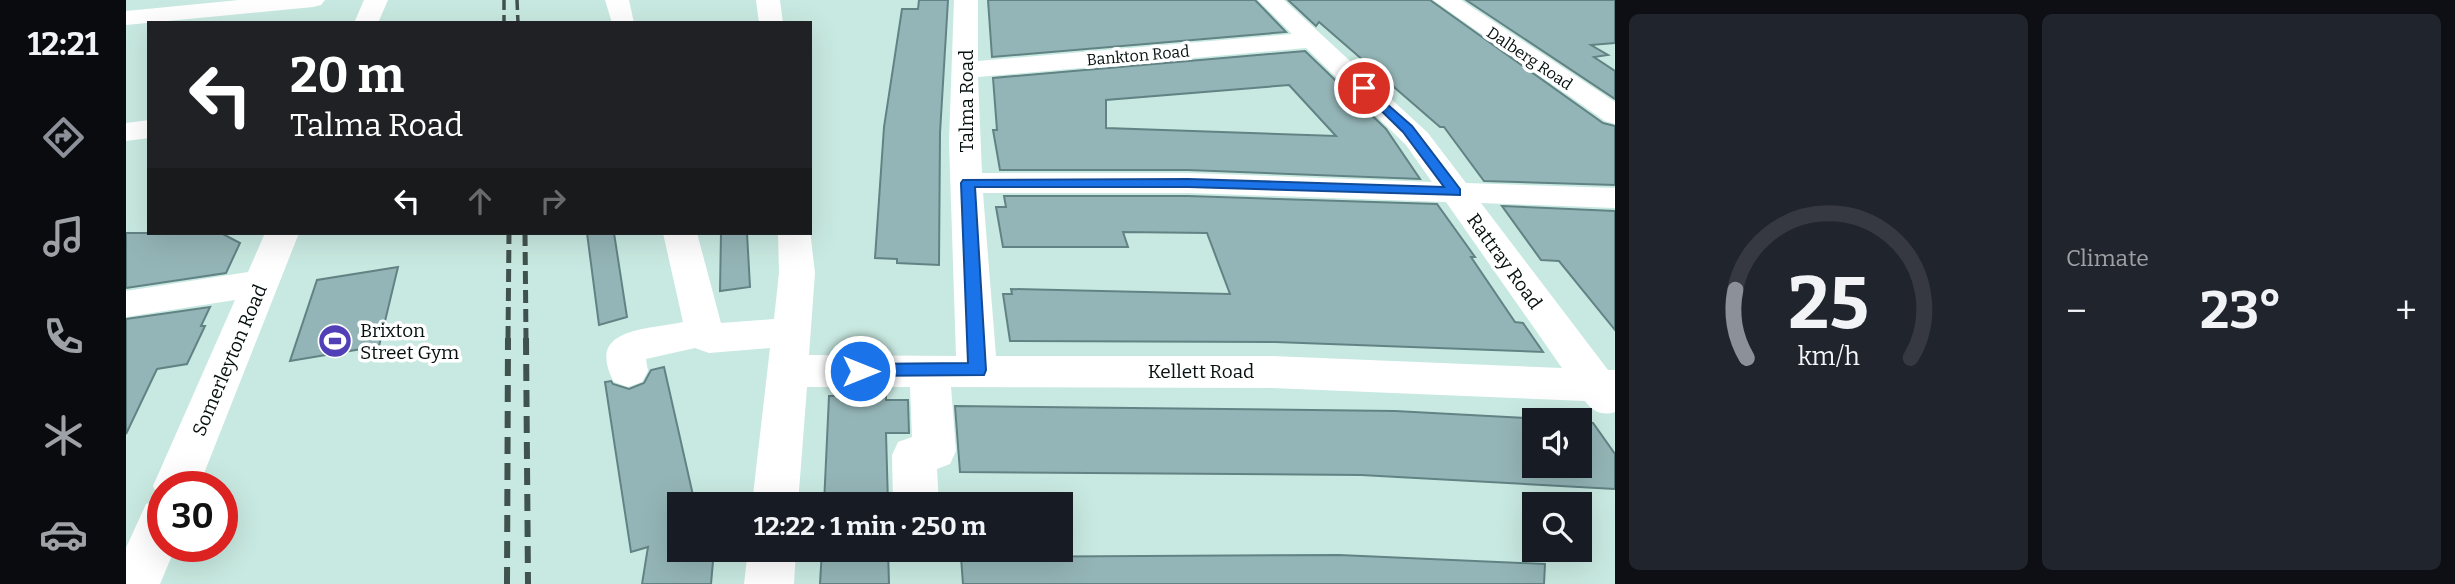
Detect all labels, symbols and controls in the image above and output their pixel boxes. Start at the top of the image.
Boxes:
street label: Dalberg Road [1483,23,1577,94]
text: 12:21 [27,25,99,63]
street label: Bankton Road [1086,41,1191,69]
text: 20 m [290,46,404,105]
icon: left [175,49,266,140]
street label: Talma Road [955,50,978,152]
pin [1334,58,1394,118]
icon: arrive [1345,69,1383,107]
text: Talma Road [290,106,463,144]
icon: directions [39,113,88,162]
icon: left [388,182,426,220]
icon: ahead [461,182,499,220]
icon: right [534,182,572,220]
street label: Rattray Road [1462,209,1547,314]
icon: music [39,212,88,261]
text: Climate [2066,244,2149,272]
text: 25 [1788,260,1869,347]
text: 23° [2200,279,2282,342]
street label: Somerleyton Road [187,281,272,439]
text: − [2066,288,2087,334]
text: + [2395,288,2417,334]
icon: phone [39,312,88,361]
place label: Brixton Street Gym [360,319,459,364]
sports icon: Brixton Street Gym [316,322,354,360]
position arrow [823,334,897,408]
text: km/h [1798,342,1860,372]
street label: Kellett Road [1148,360,1254,383]
map controls [1522,408,1592,562]
button: sound [1522,408,1592,478]
icon: climate [39,411,88,460]
speed limit sign: 30 [147,471,238,562]
button: search [1522,492,1592,562]
icon: car [39,510,88,559]
text: 12:22 · 1 min · 250 m [754,511,986,542]

